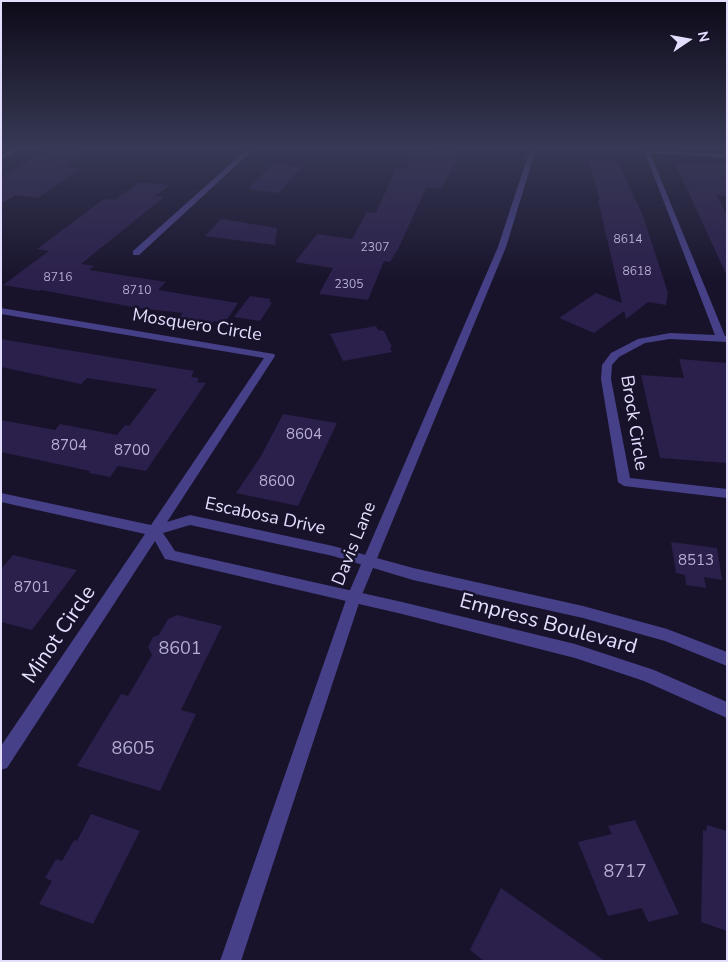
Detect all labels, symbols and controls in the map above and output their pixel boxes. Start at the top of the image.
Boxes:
north arrow [663,15,713,65]
text: N [693,30,714,44]
house number: 8614 [614,233,642,247]
house number: 2307 [361,241,389,255]
house number: 8618 [623,265,651,279]
house number: 8716 [44,271,72,285]
house number: 2305 [335,278,363,292]
house number: 8710 [123,284,151,298]
street label: Mosquero Circle [131,305,263,347]
street label: Brock Circle [615,374,651,472]
house number: 8604 [286,426,322,444]
house number: 8704 [51,437,87,455]
house number: 8700 [114,442,150,460]
house number: 8600 [259,473,295,491]
street label: Escabosa Drive [203,494,327,540]
street label: Davis Lane [328,499,382,589]
house number: 8513 [678,552,714,570]
house number: 8701 [14,579,50,597]
street label: Minot Circle [18,581,102,689]
street label: Empress Boulevard [456,589,640,661]
house number: 8601 [158,639,202,661]
house number: 8605 [111,739,155,761]
house number: 8717 [603,862,647,884]

